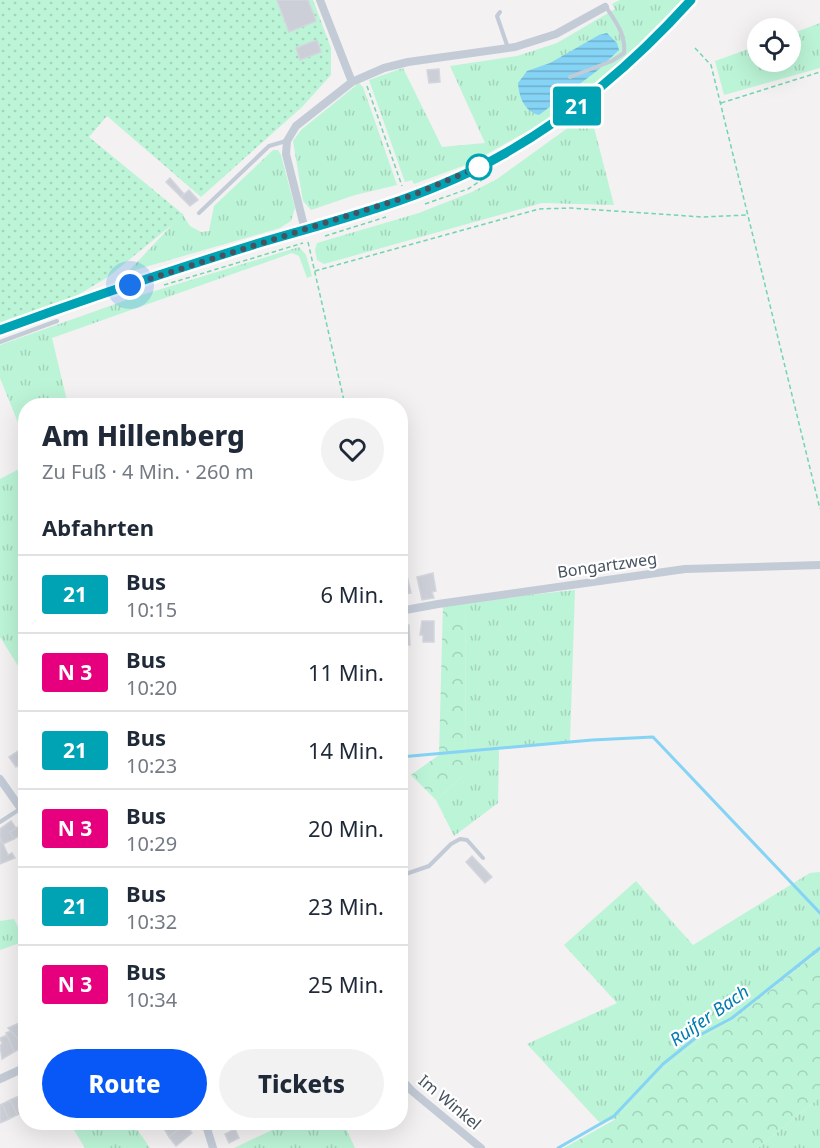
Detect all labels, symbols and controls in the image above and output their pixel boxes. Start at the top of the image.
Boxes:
map controls [747,18,801,72]
button: locate [747,18,801,72]
line badge: 21 [550,86,604,126]
text: 21 [565,92,589,120]
unlabelled marker [466,154,492,180]
your location [115,270,145,300]
text: Am Hillenberg [42,416,245,454]
button: heart [321,418,384,481]
text: Zu Fuß · 4 Min. · 260 m [42,458,254,485]
text: Abfahrten [42,512,154,542]
street label: Bongartzweg [556,547,658,583]
text: Bus [126,566,166,596]
text: 6 Min. [321,579,384,609]
text: 21 [63,580,87,608]
text: 10:15 [126,596,177,623]
text: Bus [126,644,166,674]
text: 11 Min. [308,657,384,687]
text: N 3 [58,658,92,686]
text: 10:20 [126,674,177,701]
text: Bus [126,722,166,752]
text: 14 Min. [308,735,384,765]
text: 21 [63,736,87,764]
text: 10:23 [126,752,177,779]
text: Bus [126,800,166,830]
text: 20 Min. [308,813,384,843]
text: N 3 [58,814,92,842]
text: 10:29 [126,830,177,857]
text: Bus [126,878,166,908]
text: 23 Min. [308,891,384,921]
text: 21 [63,892,87,920]
text: 10:32 [126,908,177,935]
text: Bus [126,956,166,986]
text: 25 Min. [308,969,384,999]
text: N 3 [58,970,92,998]
water label: Ruifer Bach [665,979,753,1051]
text: 10:34 [126,986,177,1013]
button: Route [42,1049,207,1118]
button: Tickets [219,1049,384,1118]
street label: Im Winkel [414,1069,486,1135]

